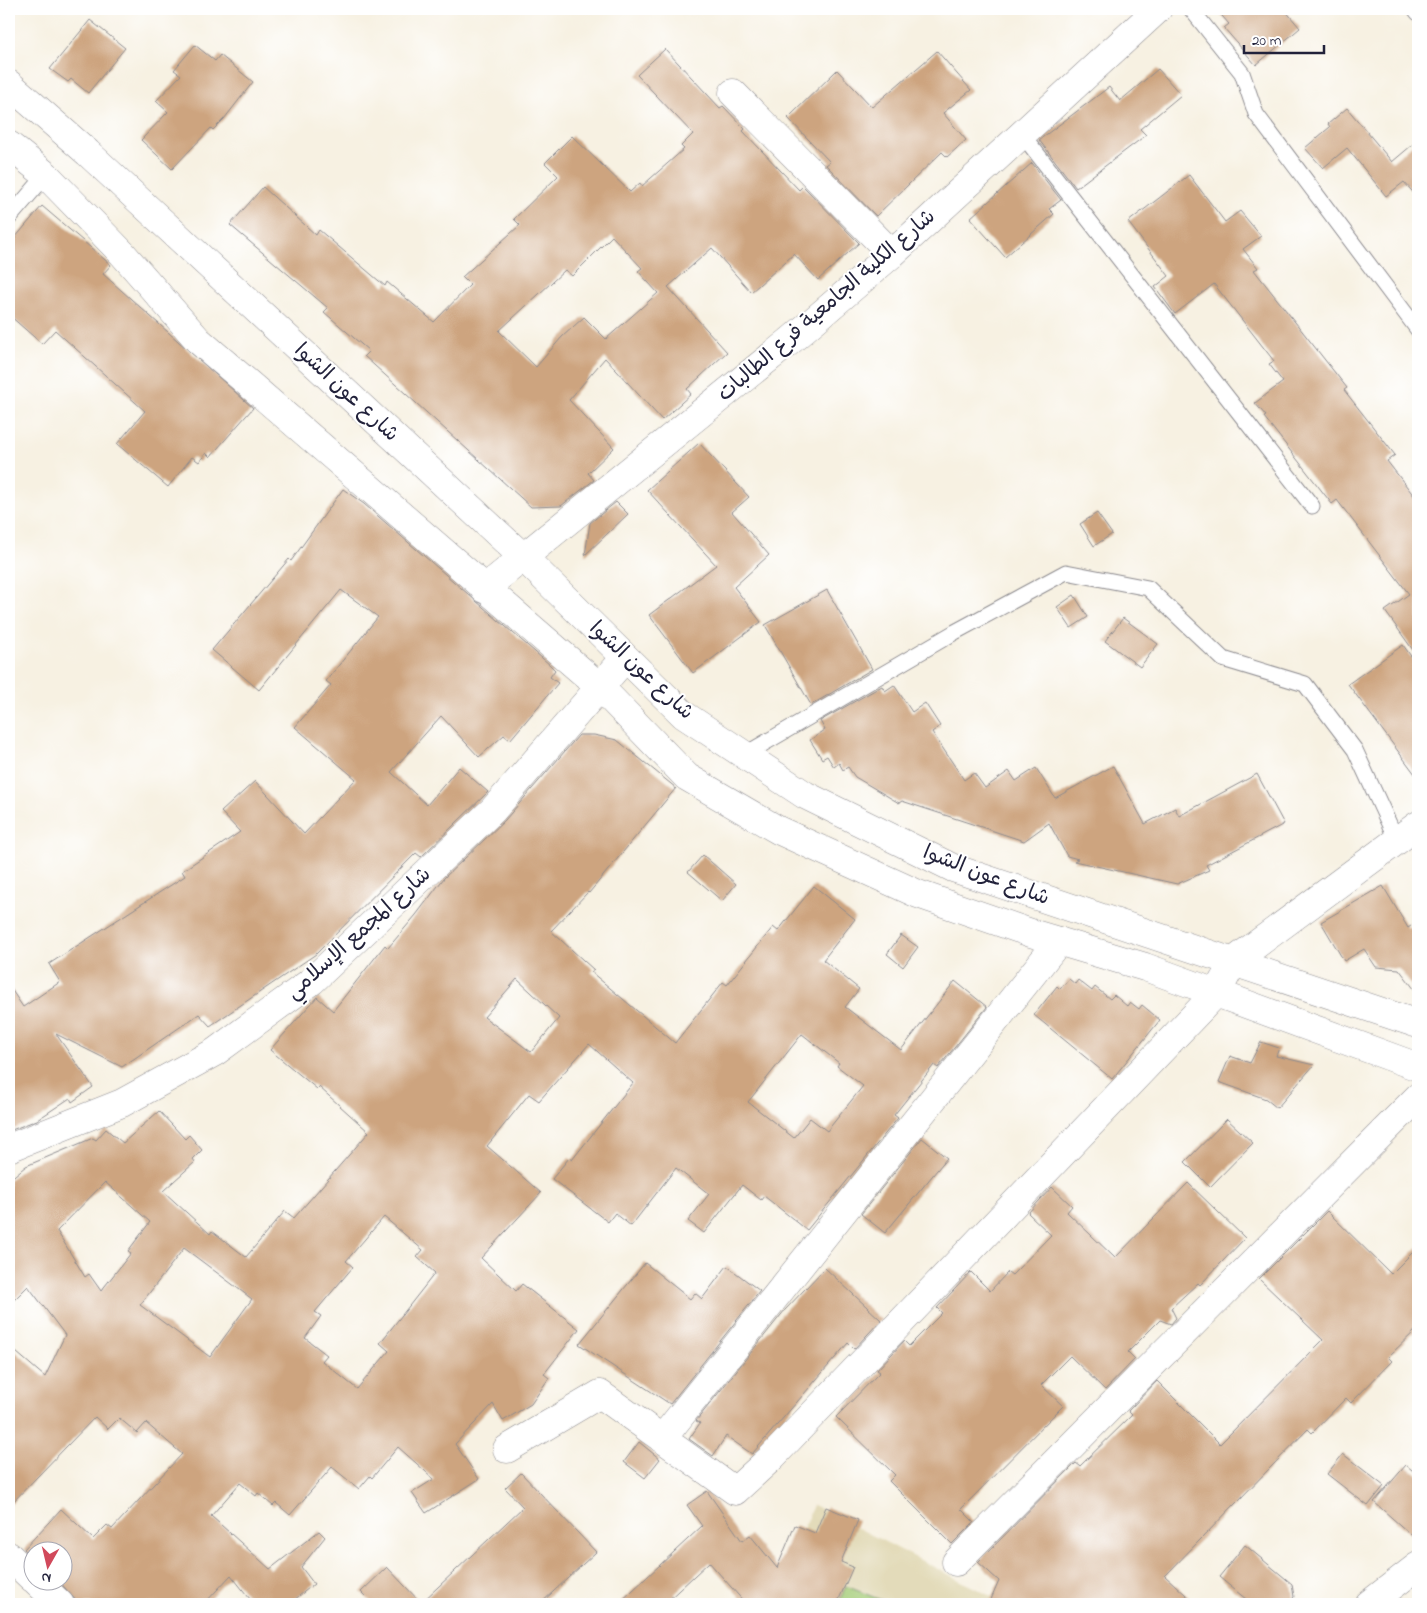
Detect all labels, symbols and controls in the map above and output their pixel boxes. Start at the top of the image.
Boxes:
scale bar [1244,22,1324,54]
text: 20 m [1252,30,1282,52]
street label: شارع الكلية الجامعية فرع الطالبات [711,203,943,409]
street label: شارع عون الشوا [287,337,405,449]
street label: شارع عون الشوا [582,615,700,727]
street label: شارع عون الشوا [918,838,1054,914]
street label: شارع المجمع الإسلامي [280,861,439,1009]
north arrow [22,1540,72,1590]
text: N [40,1566,53,1588]

